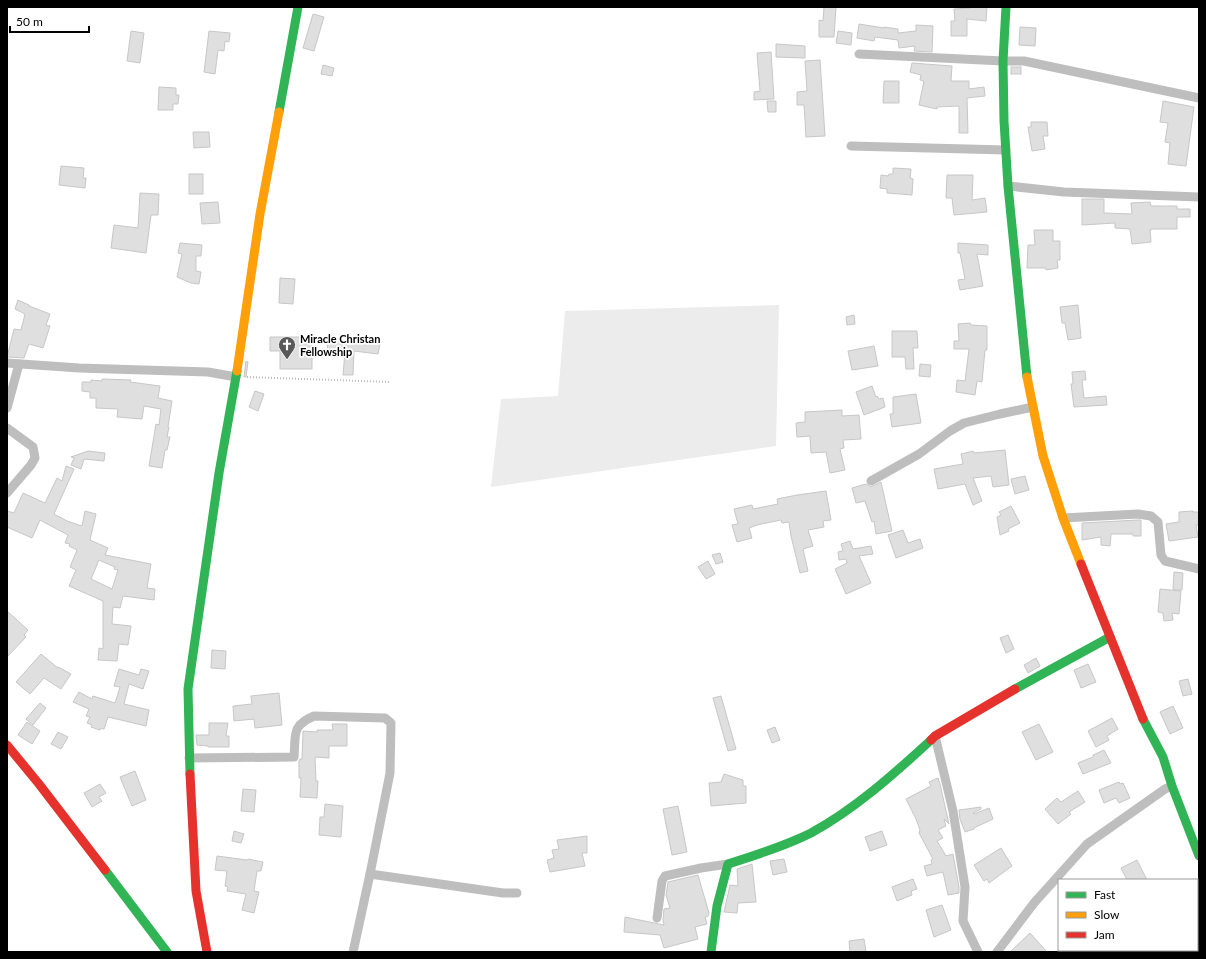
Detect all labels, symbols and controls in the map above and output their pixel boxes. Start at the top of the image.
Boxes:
scale bar [10,8,89,34]
text: 50 m [16,14,43,29]
place label: Miracle Christan Fellowship [300,332,380,358]
church icon: Miracle Christan Fellowship [277,335,297,360]
legend [1058,879,1198,951]
text: Fast [1094,887,1116,902]
text: Slow [1094,907,1120,922]
text: Jam [1094,927,1115,942]

